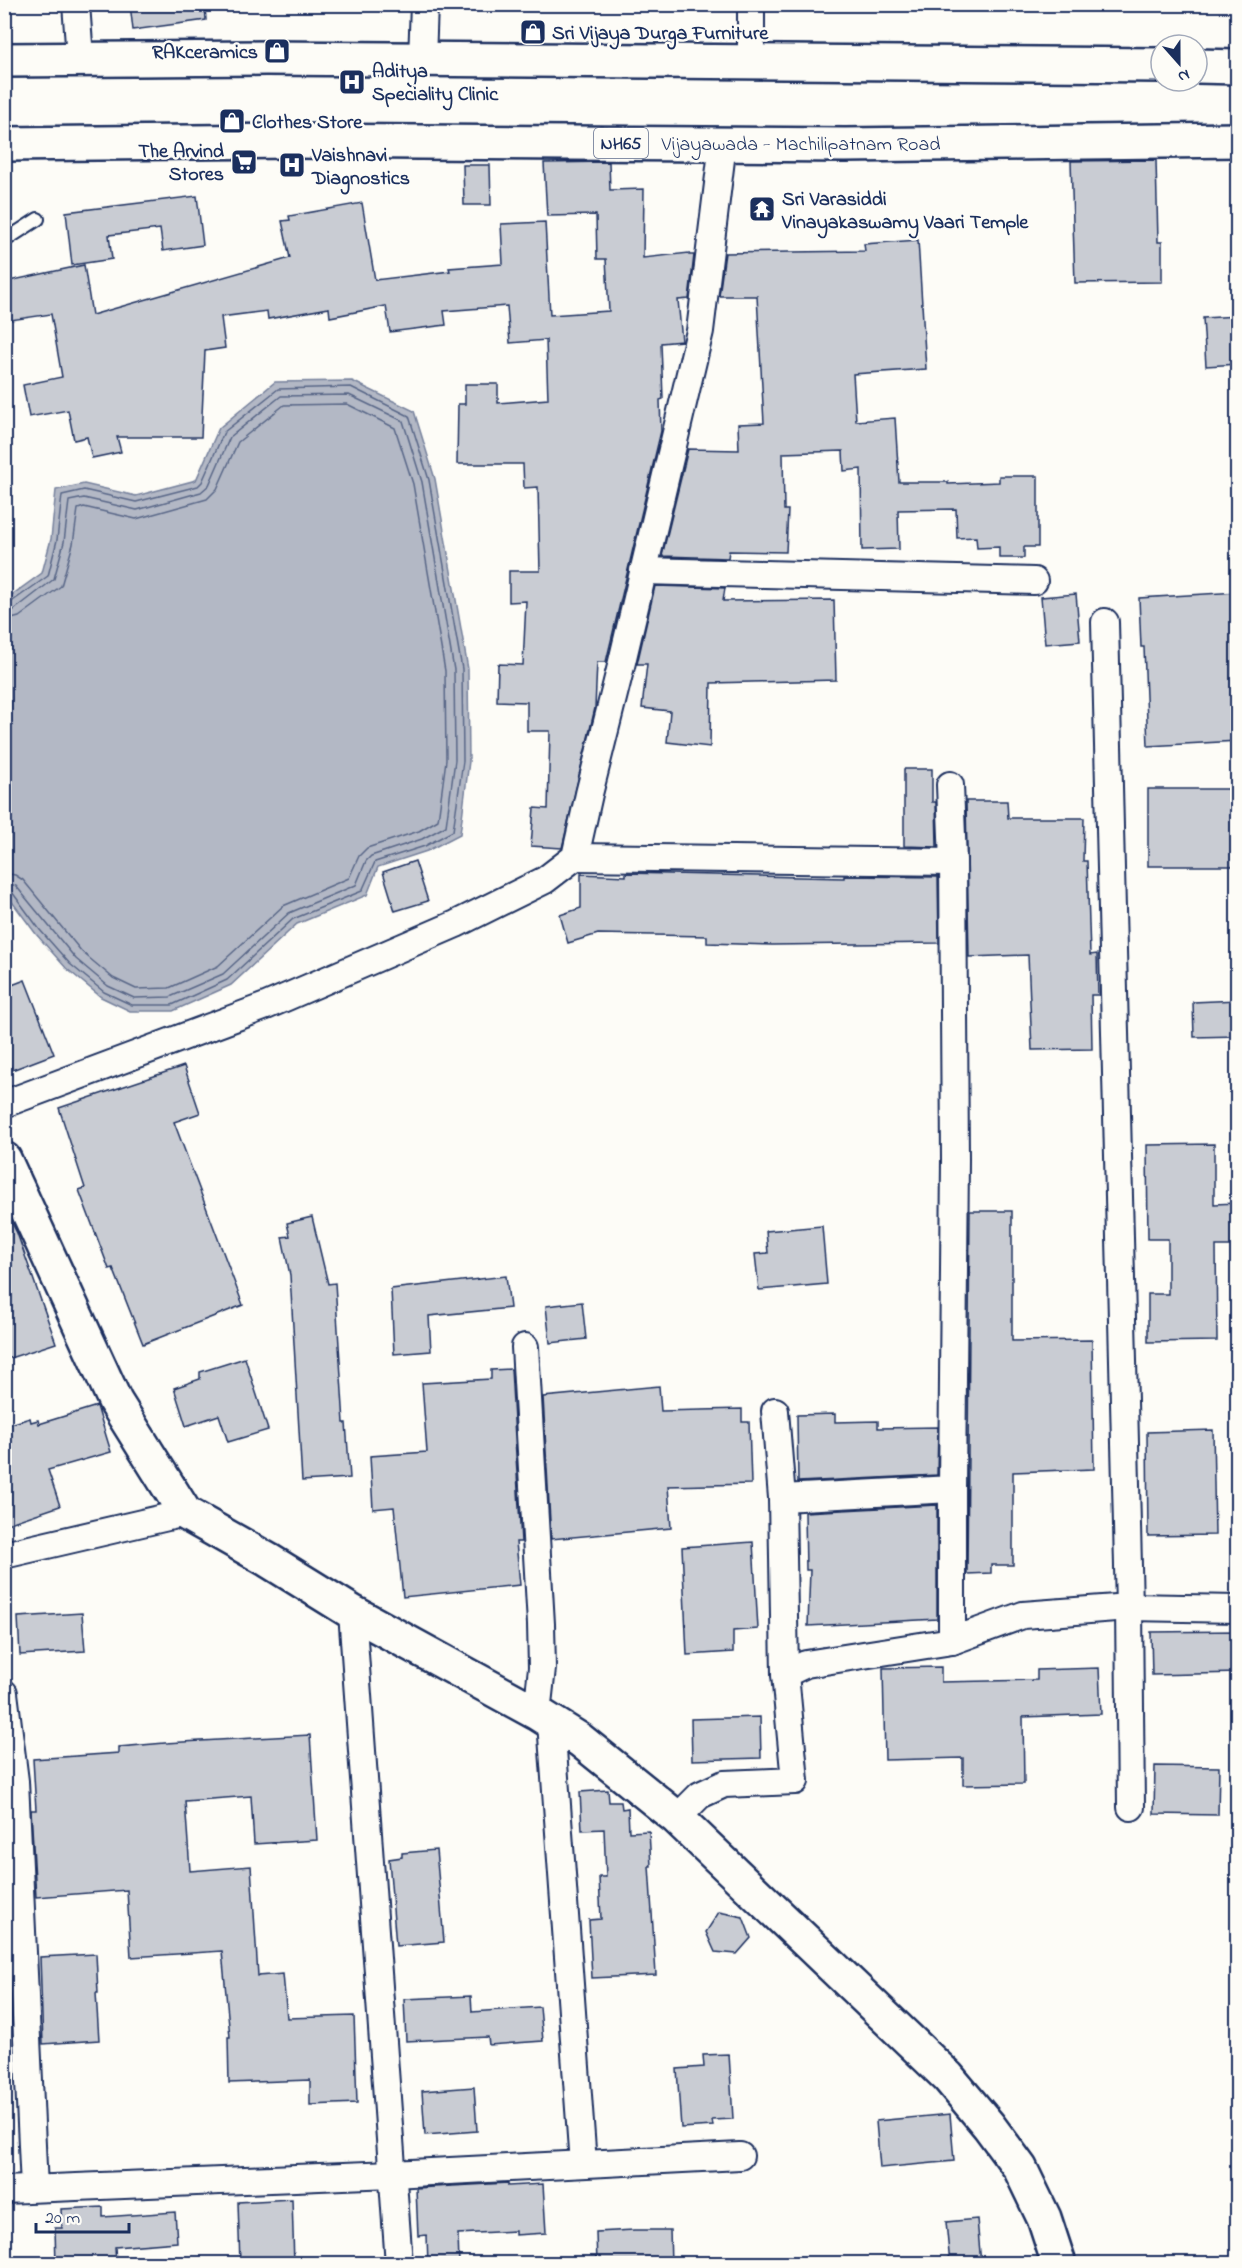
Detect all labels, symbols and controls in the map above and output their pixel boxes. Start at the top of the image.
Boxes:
shop icon: Sri Vijaya Durga Furniture [518,17,548,47]
place label: Sri Vijaya Durga Furniture [552,20,769,50]
north arrow [1149,33,1209,93]
shop icon: RAKceramics [262,36,292,66]
place label: RAKceramics [152,39,258,68]
place label: Aditya Speciality Clinic [372,58,499,111]
text: N [1174,62,1193,88]
hospital icon: Aditya Speciality Clinic [337,67,367,97]
shop icon: Clothes Store [217,106,247,136]
place label: Clothes Store [252,109,363,138]
road number: NH65 [594,128,648,158]
street label: Vijayawada - Machilipatnam Road [660,131,941,160]
place label: The Arvind Stores [138,138,225,190]
place label: Vaishnavi Diagnostics [311,142,410,195]
supermarket icon: The Arvind Stores [229,147,259,177]
hospital icon: Vaishnavi Diagnostics [277,150,307,180]
place label: Sri Varasiddi Vinayakaswamy Vaari Temple [781,186,1029,239]
temple icon: Sri Varasiddi Vinayakaswamy Vaari Temple [747,194,777,224]
scale bar [36,2196,129,2234]
text: 20 m [45,2206,80,2232]

